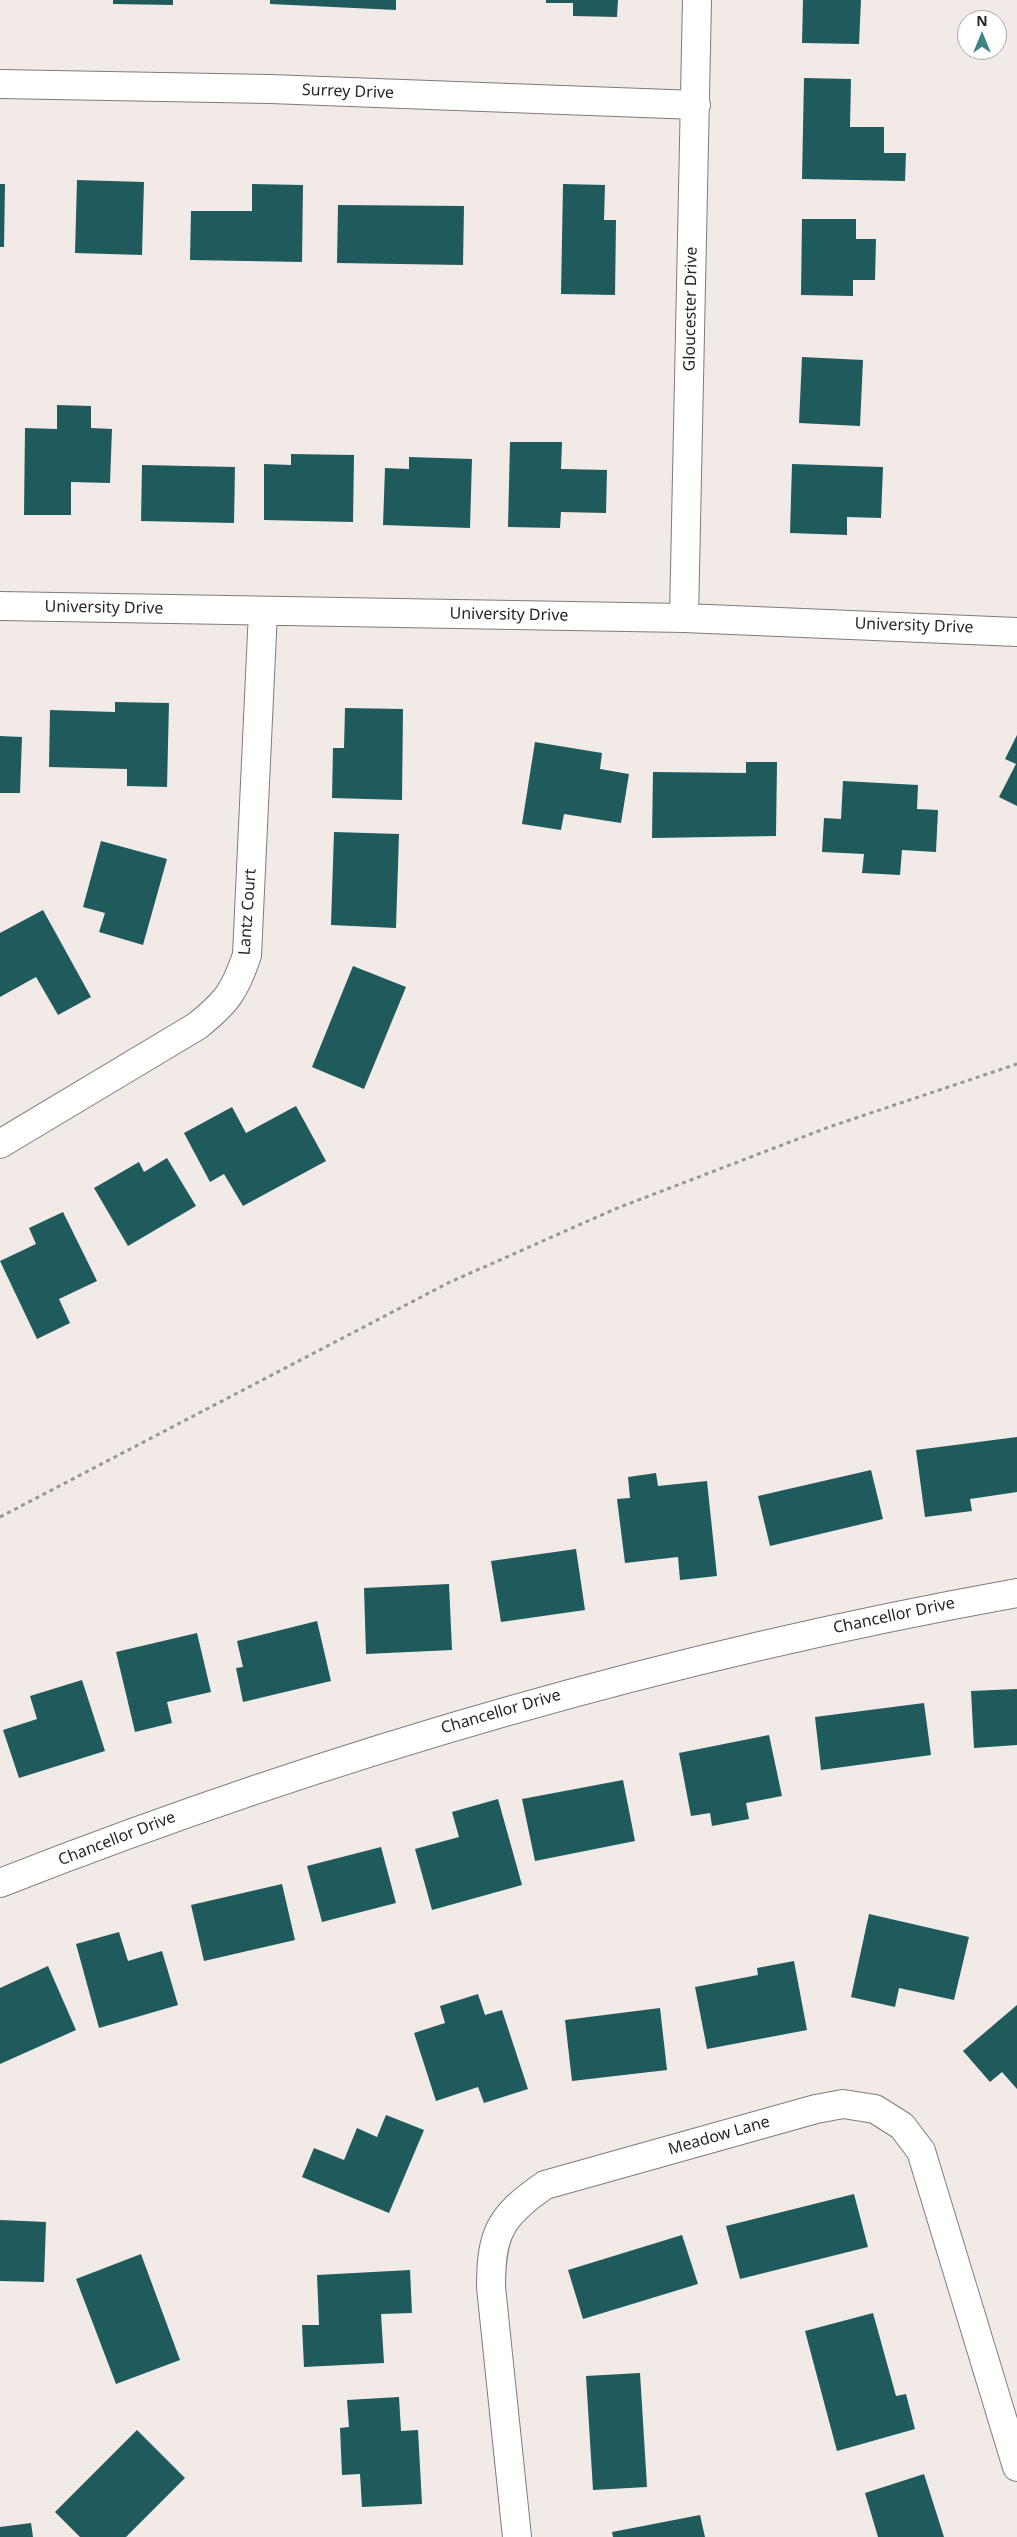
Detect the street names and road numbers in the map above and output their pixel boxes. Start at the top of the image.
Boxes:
street label: Surrey Drive [302,81,394,103]
street label: Gloucester Drive [680,246,702,372]
street label: University Drive [44,597,164,619]
street label: University Drive [449,604,569,626]
street label: University Drive [854,614,974,638]
street label: Lantz Court [235,868,261,956]
street label: Chancellor Drive [831,1594,957,1638]
street label: Chancellor Drive [439,1686,563,1738]
street label: Chancellor Drive [56,1808,178,1870]
street label: Meadow Lane [666,2112,772,2160]

